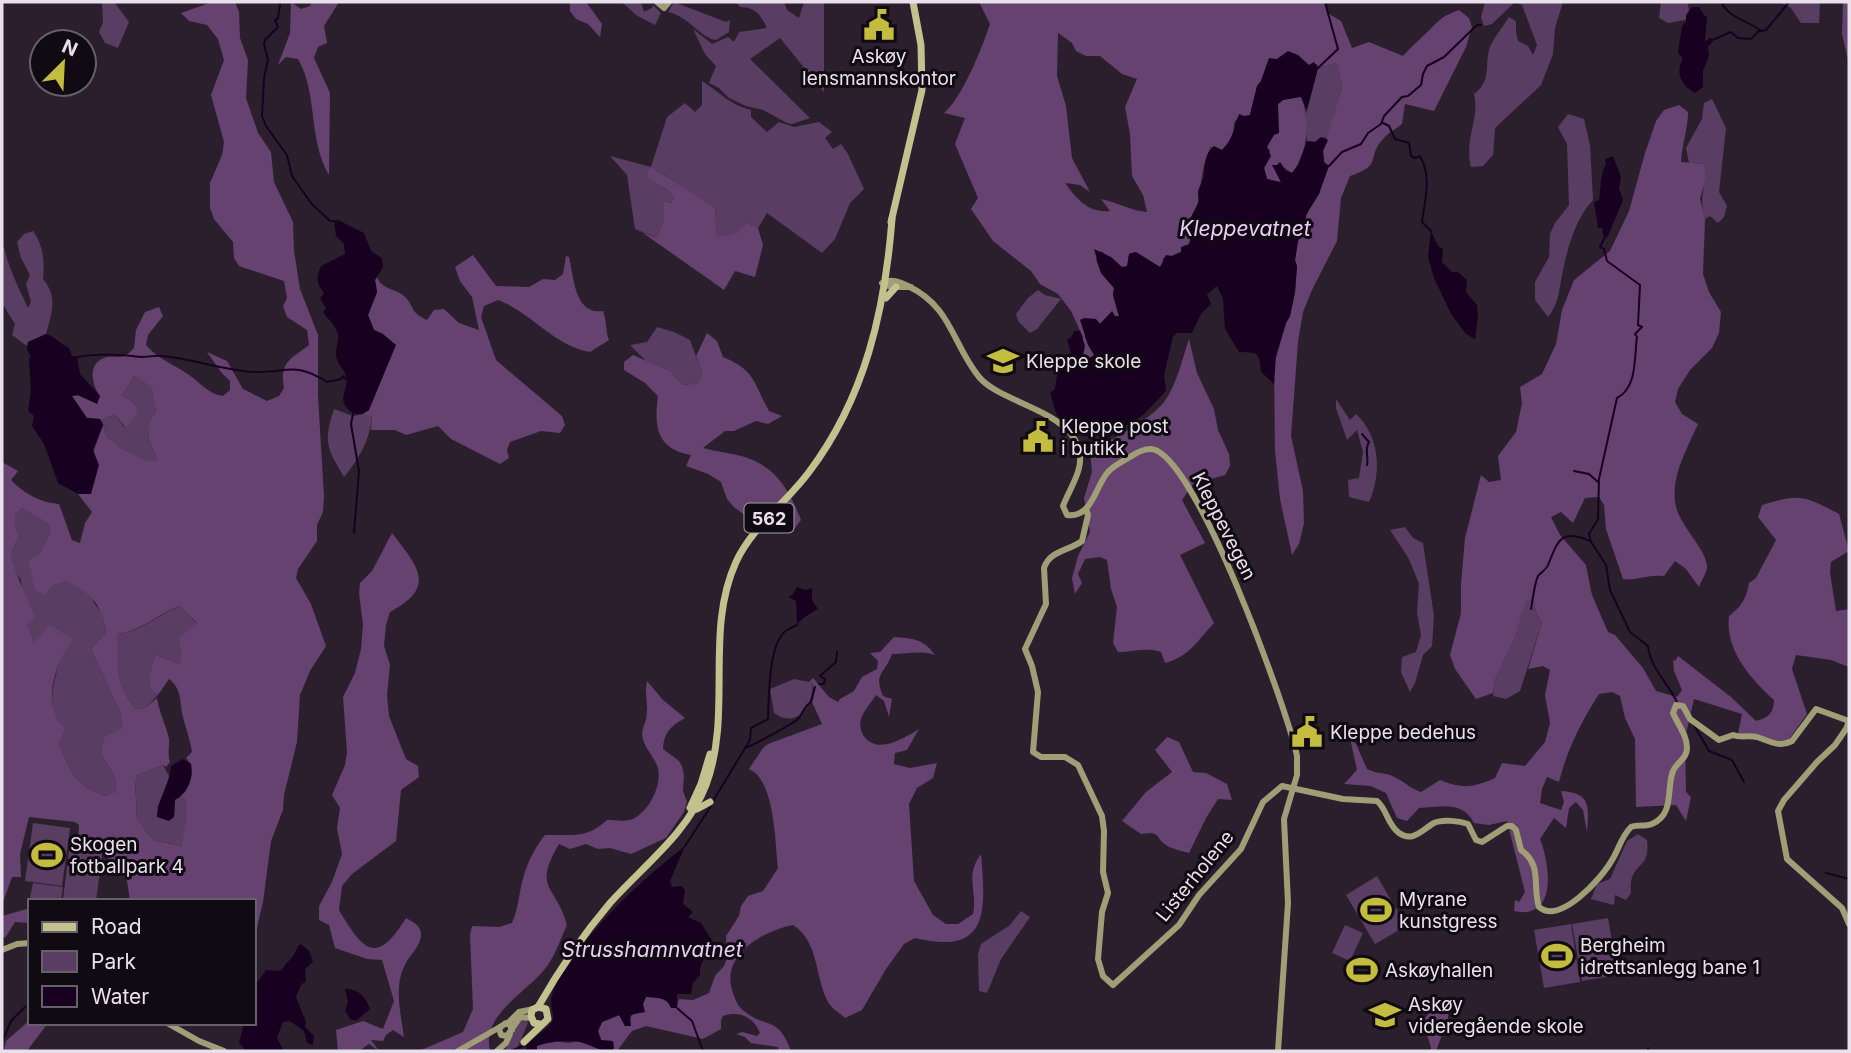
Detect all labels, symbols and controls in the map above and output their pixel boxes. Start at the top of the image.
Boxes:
public building icon: Askøy lensmannskontor [862,8,896,42]
north arrow [28,28,98,98]
text: N [58,34,81,61]
place label: Askøy lensmannskontor [802,45,956,90]
water label: Kleppevatnet [1179,216,1312,241]
school or university icon: Kleppe skole [986,344,1020,378]
place label: Kleppe skole [1026,350,1141,373]
place label: Kleppe post i butikk [1061,415,1168,460]
public building icon: Kleppe post i butikk [1021,420,1055,454]
street label: Kleppevegen [1187,468,1261,584]
road number: 562 [744,504,794,532]
public building icon: Kleppe bedehus [1290,715,1324,749]
place label: Kleppe bedehus [1330,721,1476,744]
street label: Listerholene [1151,826,1239,926]
place label: Skogen fotballpark 4 [70,833,184,878]
sports icon: Skogen fotballpark 4 [30,838,64,872]
place label: Myrane kunstgress [1399,888,1498,933]
sports icon: Myrane kunstgress [1359,893,1393,927]
legend [28,899,256,1025]
text: Road [91,914,142,939]
place label: Bergheim idrettsanlegg bane 1 [1580,934,1760,979]
water label: Strusshamnvatnet [561,937,744,962]
sports icon: Bergheim idrettsanlegg bane 1 [1540,939,1574,973]
text: Park [91,949,136,974]
sports icon: Askøyhallen [1345,953,1379,987]
place label: Askøyhallen [1385,959,1493,982]
text: Water [91,984,149,1009]
place label: Askøy videregående skole [1408,993,1584,1038]
school or university icon: Askøy videregående skole [1368,998,1402,1032]

